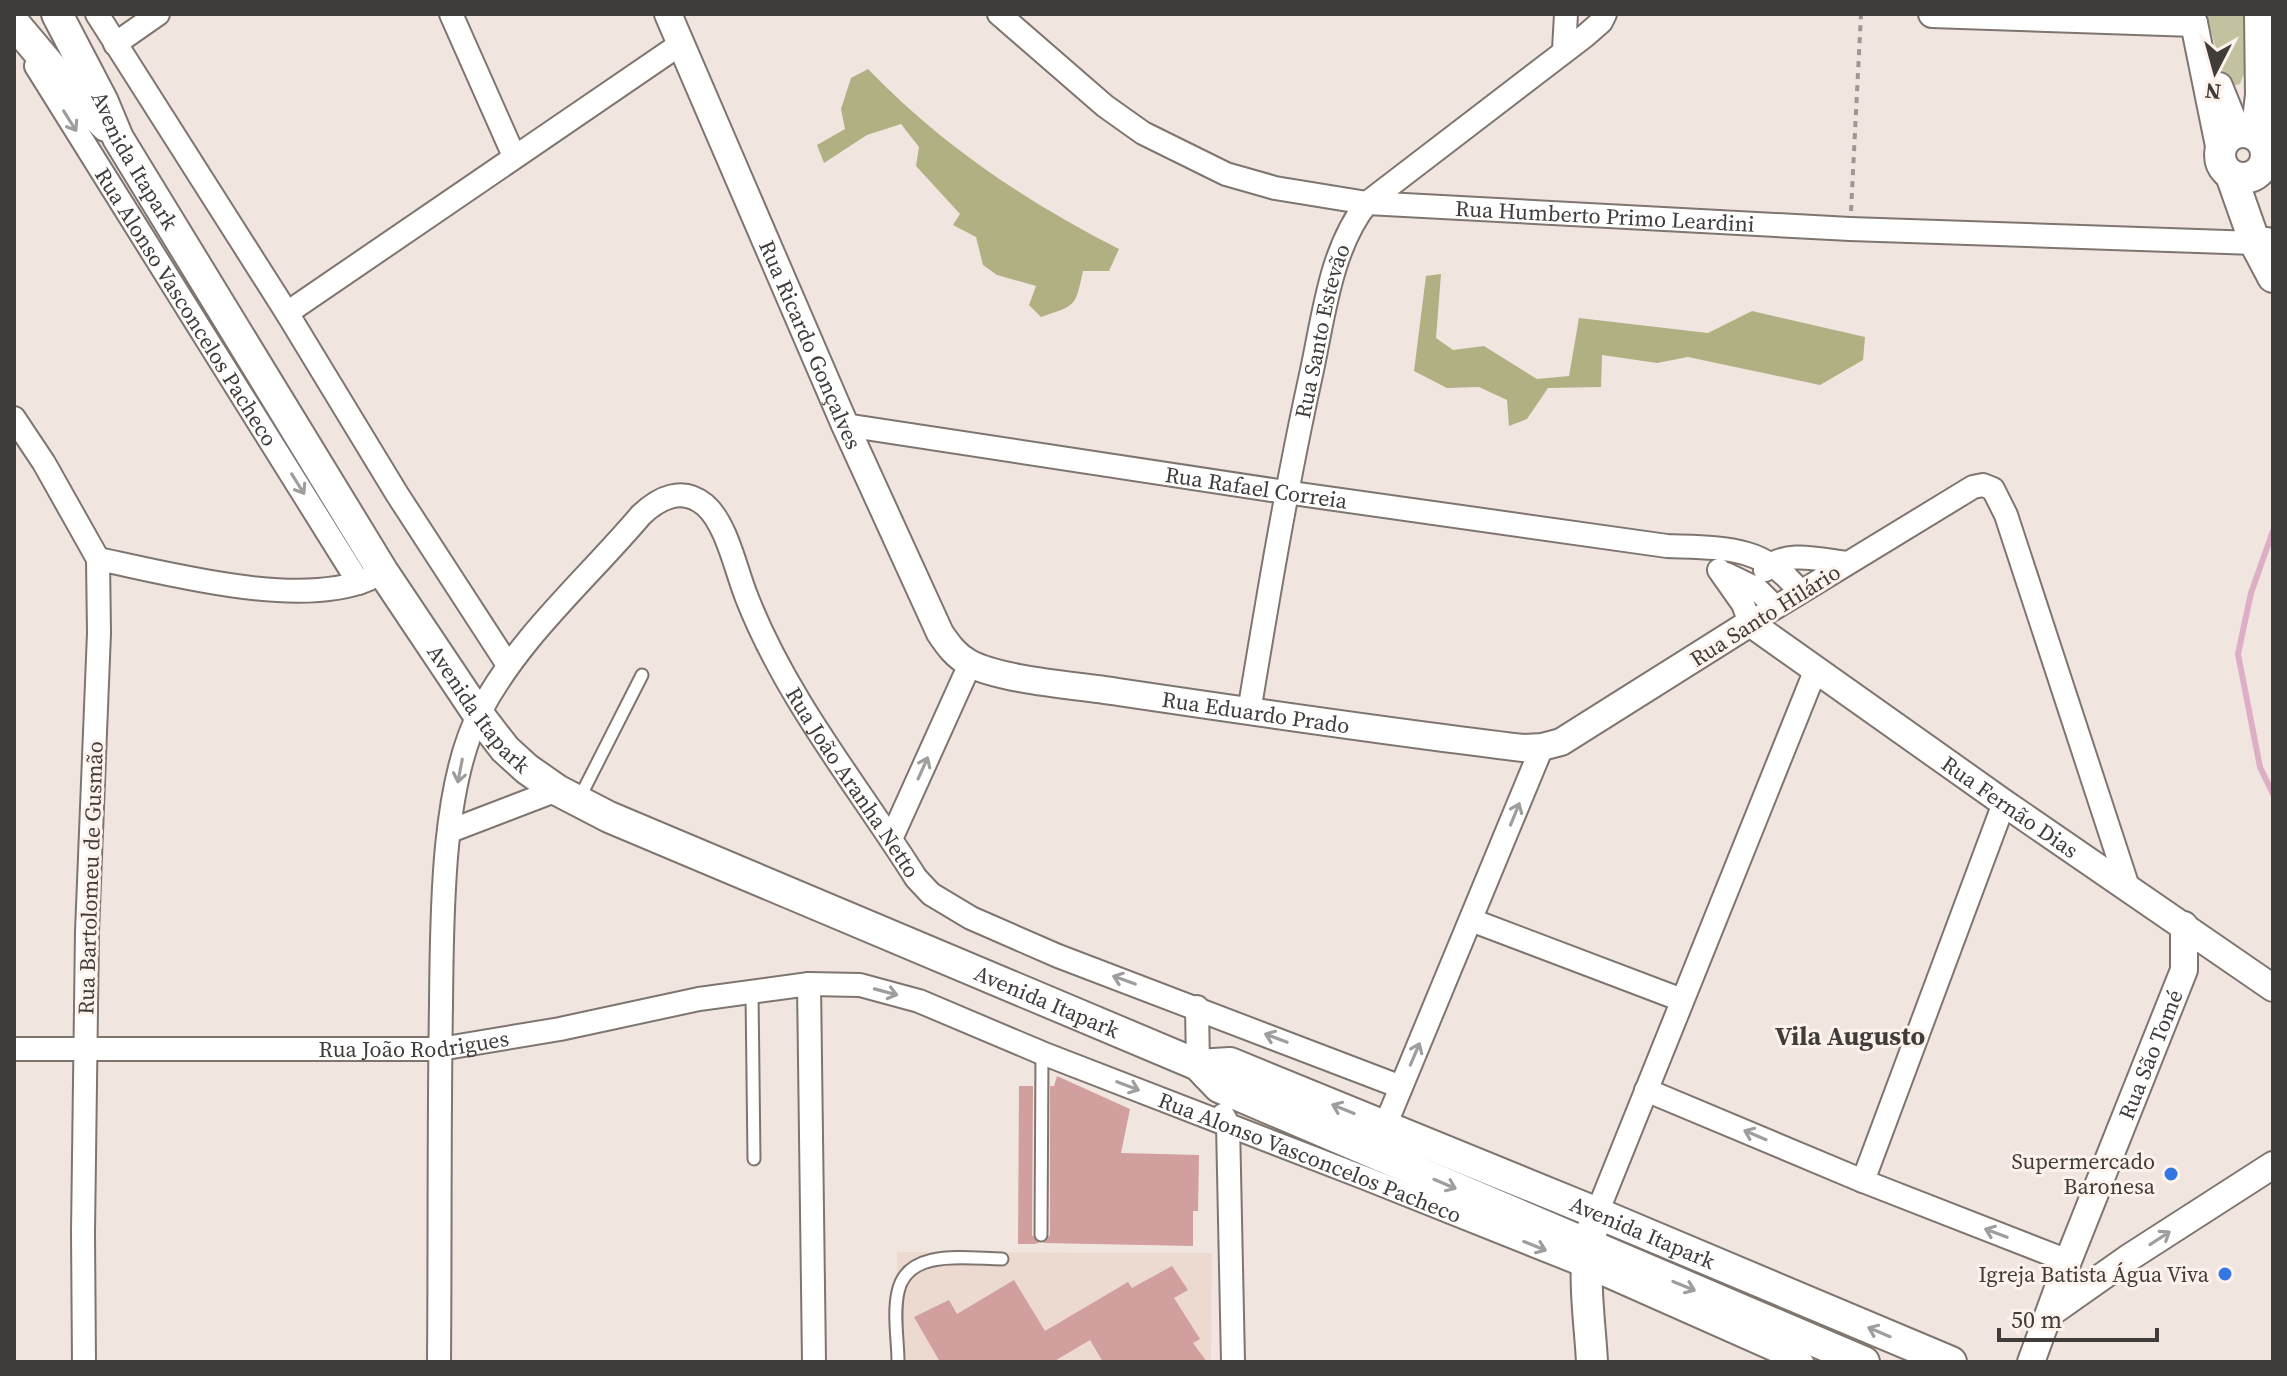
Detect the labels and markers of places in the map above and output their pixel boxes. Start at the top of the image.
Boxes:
place label: Supermercado Baronesa [2011,1146,2156,1201]
marker: Supermercado Baronesa [2162,1165,2180,1183]
place label: Igreja Batista Água Viva [1979,1259,2210,1289]
marker: Igreja Batista Água Viva [2216,1265,2234,1283]

